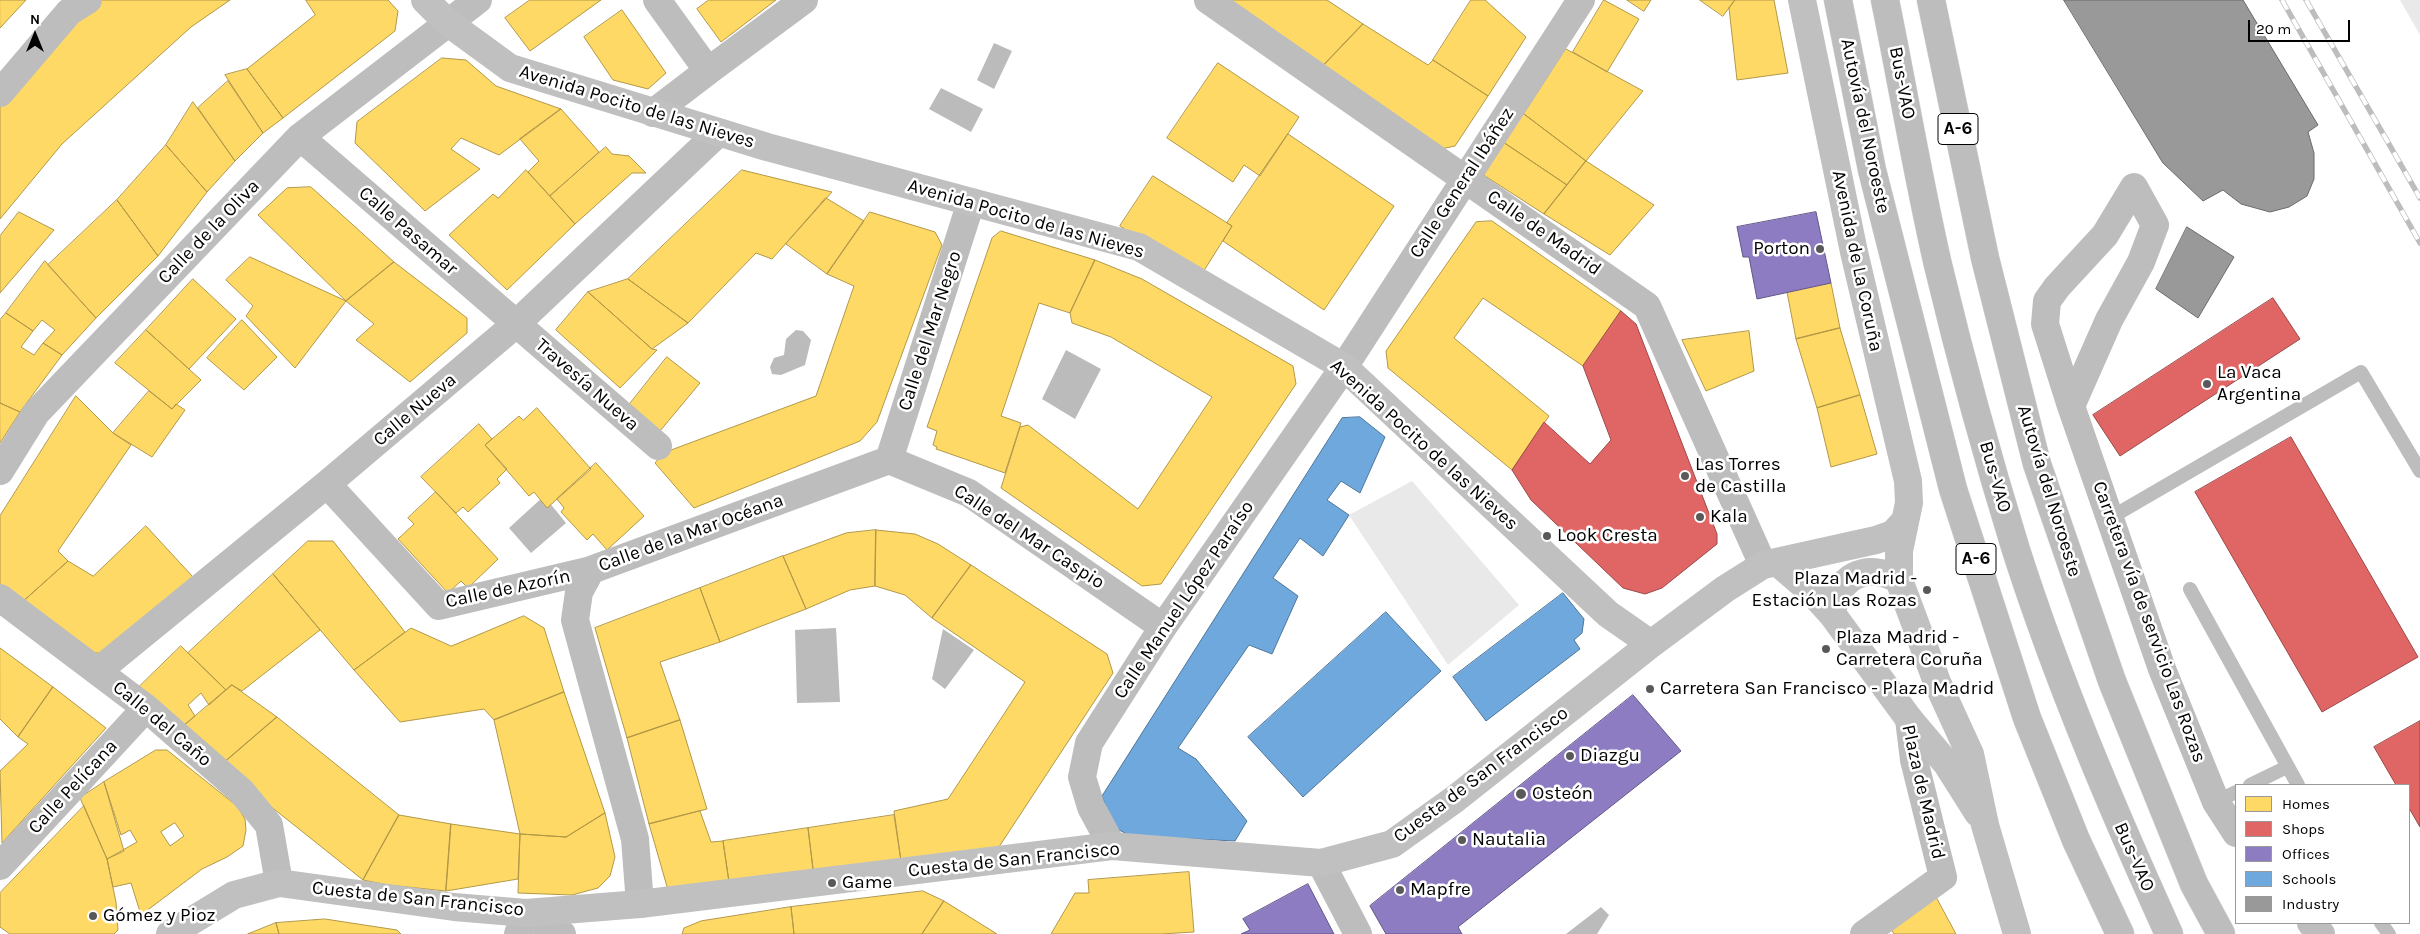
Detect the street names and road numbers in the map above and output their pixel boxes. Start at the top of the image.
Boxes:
street label: Autovía del Noroeste [1835,36,1895,216]
street label: Bus-VAO [1884,45,1920,121]
street label: Avenida Pocito de las Nieves [516,60,758,154]
street label: Calle General Ibáñez [1405,104,1519,262]
road number: A-6 [1938,114,1978,144]
street label: Avenida de La Coruña [1827,168,1887,354]
street label: Avenida Pocito de las Nieves [905,174,1147,264]
street label: Calle de la Oliva [154,175,264,289]
street label: Calle Pasamar [354,182,462,280]
street label: Calle de Madrid [1483,185,1605,281]
street label: Calle del Mar Negro [893,248,967,414]
street label: Travesía Nueva [531,334,643,436]
street label: Avenida Pocito de las Nieves [1325,355,1523,535]
street label: Calle Nueva [369,369,461,451]
street label: Autovía del Noroeste [2012,402,2086,580]
street label: Bus-VAO [1974,439,2016,515]
street label: Carretera vía de servicio Las Rozas [2087,478,2211,766]
street label: Calle del Mar Caspio [949,480,1109,594]
street label: Calle de la Mar Océana [595,489,787,577]
street label: Calle Manuel López Paraíso [1109,497,1259,703]
road number: A-6 [1956,544,1996,574]
street label: Calle de Azorín [444,565,572,613]
street label: Calle del Caño [108,676,216,772]
street label: Cuesta de San Francisco [1389,702,1573,848]
street label: Plaza de Madrid [1896,722,1950,862]
street label: Calle Pelícana [24,735,122,839]
street label: Bus-VAO [2109,819,2159,895]
street label: Cuesta de San Francisco [907,838,1121,882]
street label: Cuesta de San Francisco [311,877,525,921]

